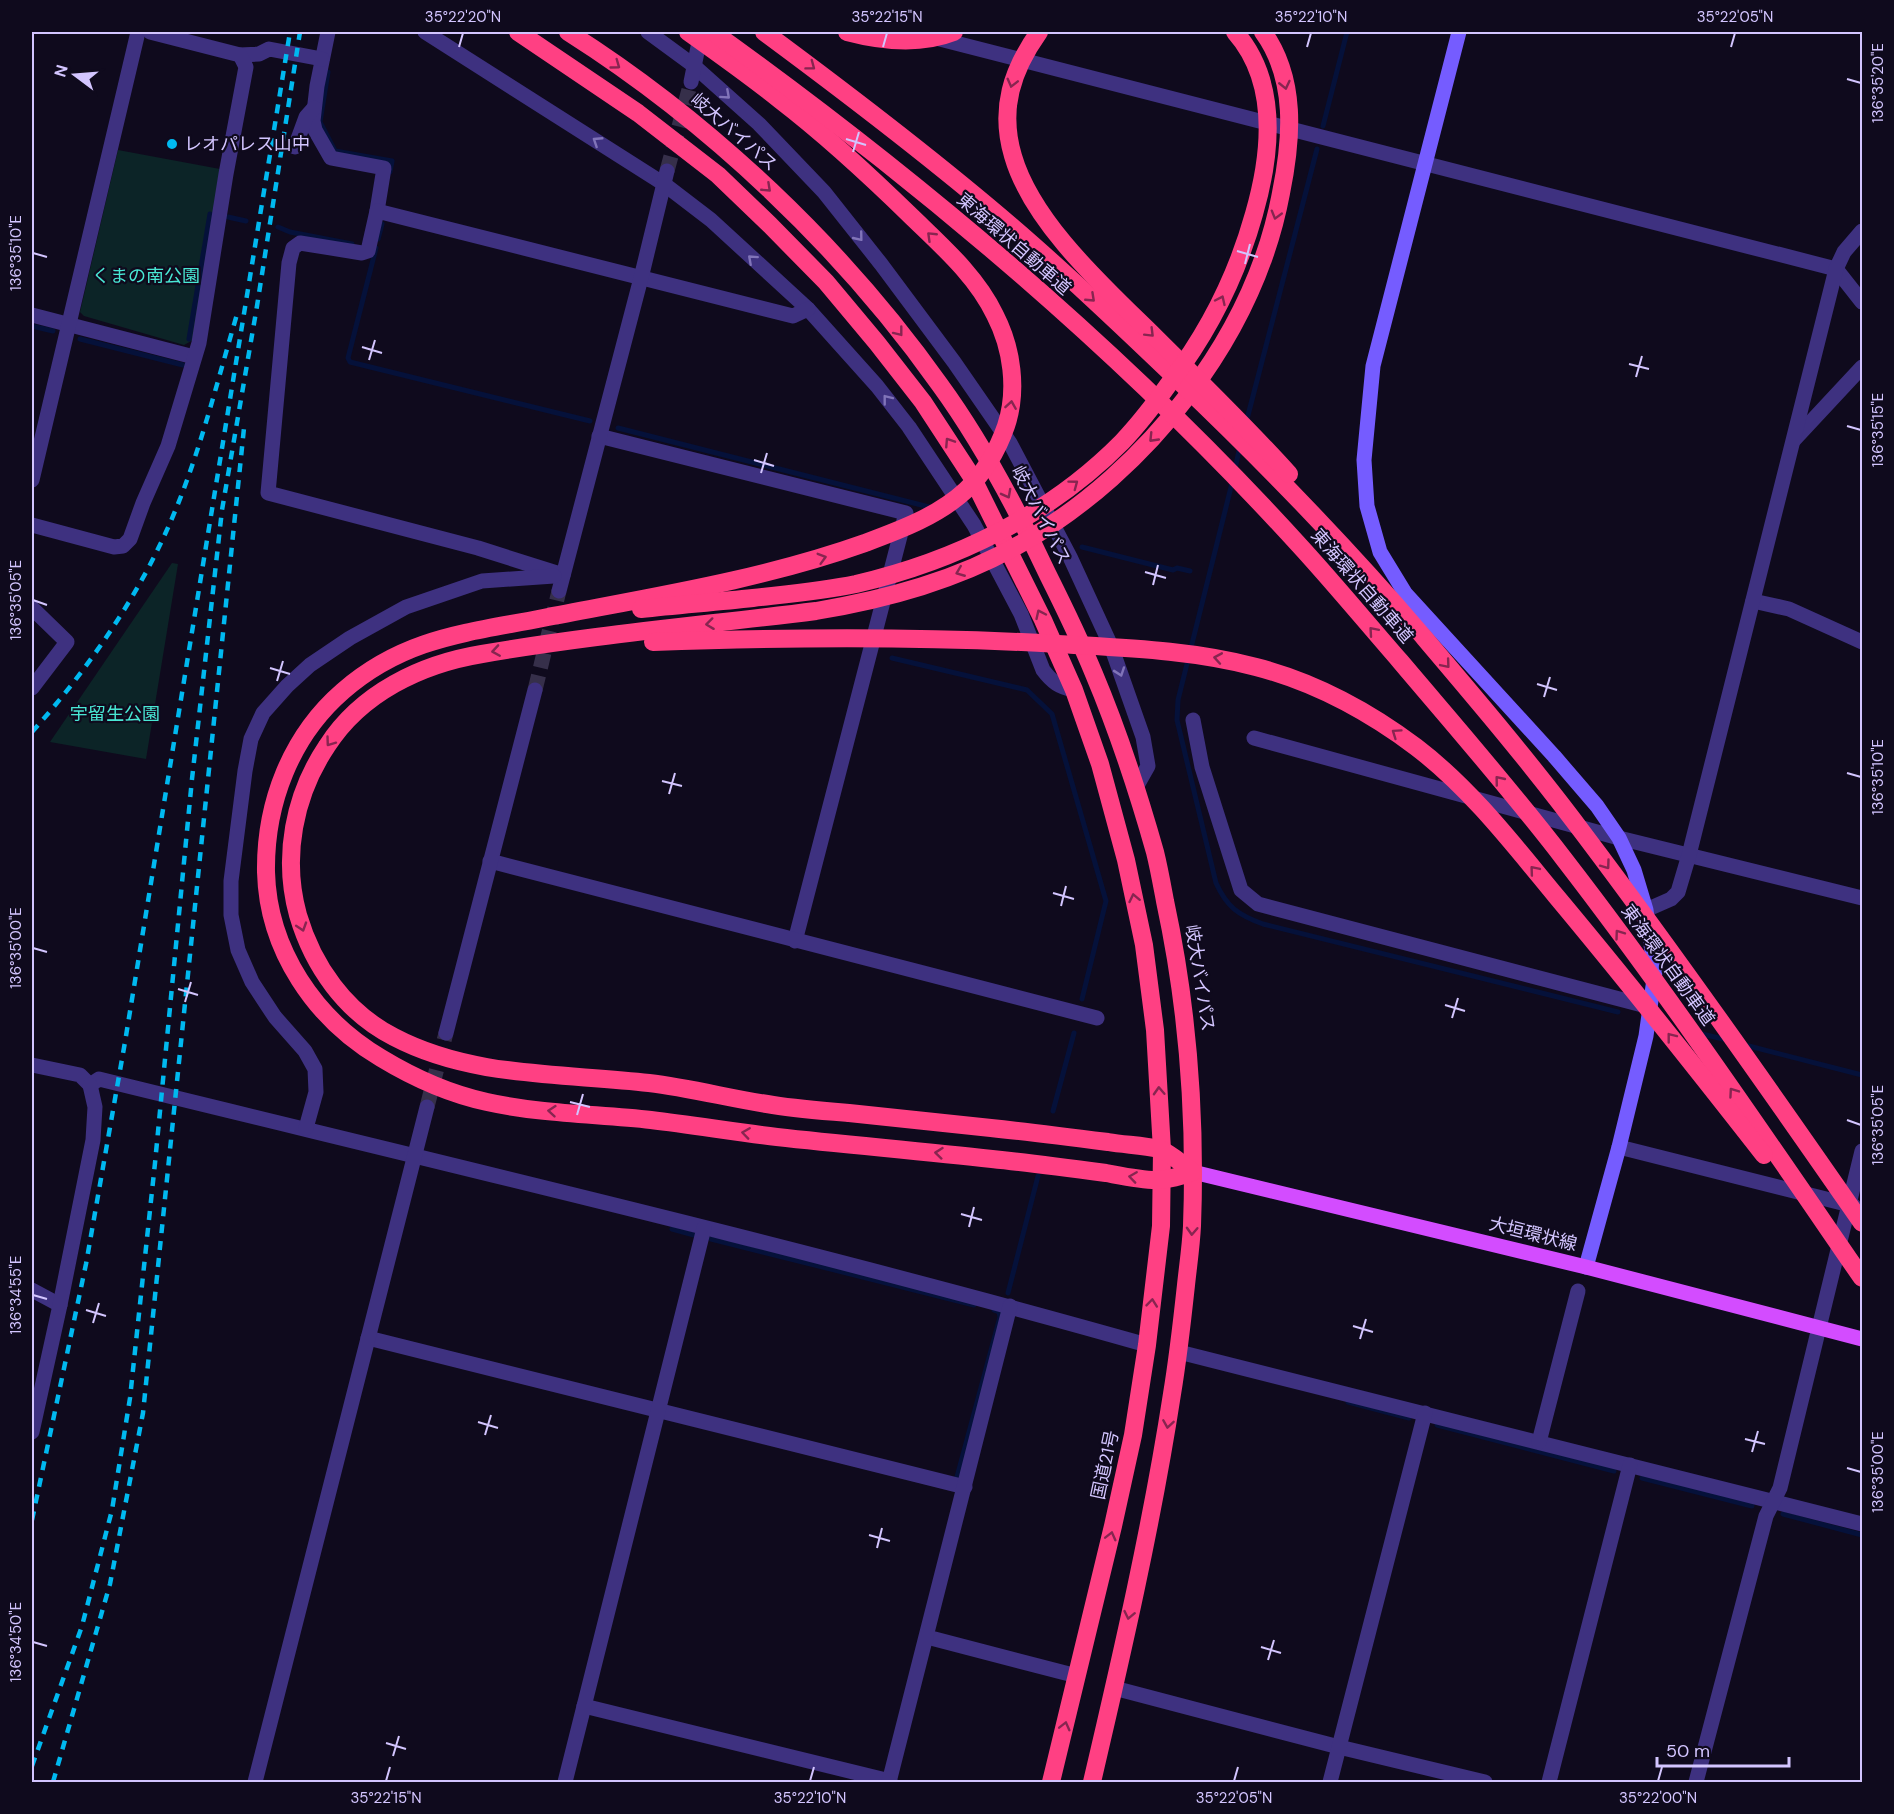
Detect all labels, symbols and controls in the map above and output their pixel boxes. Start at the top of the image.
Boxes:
text: 35°22'20"N [425,7,501,27]
text: 35°22'15"N [851,7,923,27]
text: 35°22'10"N [1275,7,1347,27]
text: 35°22'05"N [1697,7,1773,27]
text: 136°35'20"E [1868,43,1888,123]
north arrow [45,45,105,105]
one-way arrow [610,58,621,69]
one-way arrow [805,59,816,70]
text: N [49,62,73,80]
one-way arrow [1007,78,1020,88]
one-way arrow [1278,80,1291,90]
street label: 岐大バイパス [686,88,782,176]
one-way arrow [719,88,730,99]
place label: レオパレス山中 [184,132,310,156]
marker: レオパレス山中 [165,137,179,151]
one-way arrow [593,137,604,148]
one-way arrow [761,181,771,192]
street label: 東海環状自動車道 [952,188,1076,300]
one-way arrow [1271,209,1283,219]
text: 136°35'10"E [6,215,26,291]
one-way arrow [852,230,863,241]
one-way arrow [928,232,939,243]
one-way arrow [749,255,760,266]
park label: くまの南公園 [92,264,200,288]
one-way arrow [1084,291,1094,302]
one-way arrow [1214,296,1226,307]
one-way arrow [891,325,902,336]
one-way arrow [1143,325,1154,336]
text: 136°35'15"E [1868,393,1888,467]
one-way arrow [884,395,895,406]
one-way arrow [1004,400,1016,409]
one-way arrow [1149,431,1160,442]
one-way arrow [945,438,956,449]
street label: 岐大バイパス [1006,462,1076,568]
one-way arrow [1067,480,1078,491]
one-way arrow [1000,487,1011,498]
street label: 東海環状自動車道 [1306,524,1418,648]
one-way arrow [816,553,827,565]
text: 136°35'05"E [6,560,26,640]
one-way arrow [955,565,966,578]
one-way arrow [1035,610,1047,621]
one-way arrow [706,617,715,630]
one-way arrow [1369,627,1380,638]
one-way arrow [491,645,501,657]
one-way arrow [1213,652,1223,665]
one-way arrow [1438,657,1449,668]
one-way arrow [1113,666,1126,677]
park label: 宇留生公園 [70,702,160,726]
one-way arrow [1392,729,1403,740]
one-way arrow [326,735,337,746]
text: 136°35'10"E [1868,739,1888,815]
one-way arrow [1496,775,1507,786]
one-way arrow [1599,859,1610,870]
one-way arrow [1531,866,1542,877]
one-way arrow [1128,893,1141,903]
street label: 東海環状自動車道 [1616,900,1720,1030]
text: 136°35'00"E [6,907,26,989]
one-way arrow [295,921,307,932]
street label: 岐大バイパス [1180,923,1220,1033]
one-way arrow [1615,929,1626,940]
one-way arrow [1668,1032,1679,1043]
text: 136°35'05"E [1868,1085,1888,1165]
one-way arrow [1152,1087,1165,1096]
one-way arrow [1729,1087,1740,1098]
one-way arrow [547,1105,556,1118]
one-way arrow [741,1127,750,1139]
one-way arrow [935,1147,944,1160]
one-way arrow [1128,1171,1138,1184]
street label: 大垣環状線 [1486,1211,1580,1257]
one-way arrow [1185,1226,1198,1235]
text: 136°34'55"E [6,1256,26,1334]
one-way arrow [1145,1298,1158,1307]
one-way arrow [1162,1420,1174,1429]
street label: 国道21号 [1086,1428,1124,1502]
text: 136°35'00"E [1868,1431,1888,1513]
one-way arrow [1103,1531,1116,1541]
text: 136°34'50"E [6,1602,26,1682]
one-way arrow [1124,1610,1137,1620]
one-way arrow [1058,1721,1071,1731]
scale bar [1657,1730,1789,1768]
text: 50 m [1666,1739,1710,1763]
text: 35°22'15"N [350,1788,422,1808]
text: 35°22'10"N [774,1788,846,1808]
text: 35°22'05"N [1196,1788,1272,1808]
text: 35°22'00"N [1619,1788,1697,1808]

